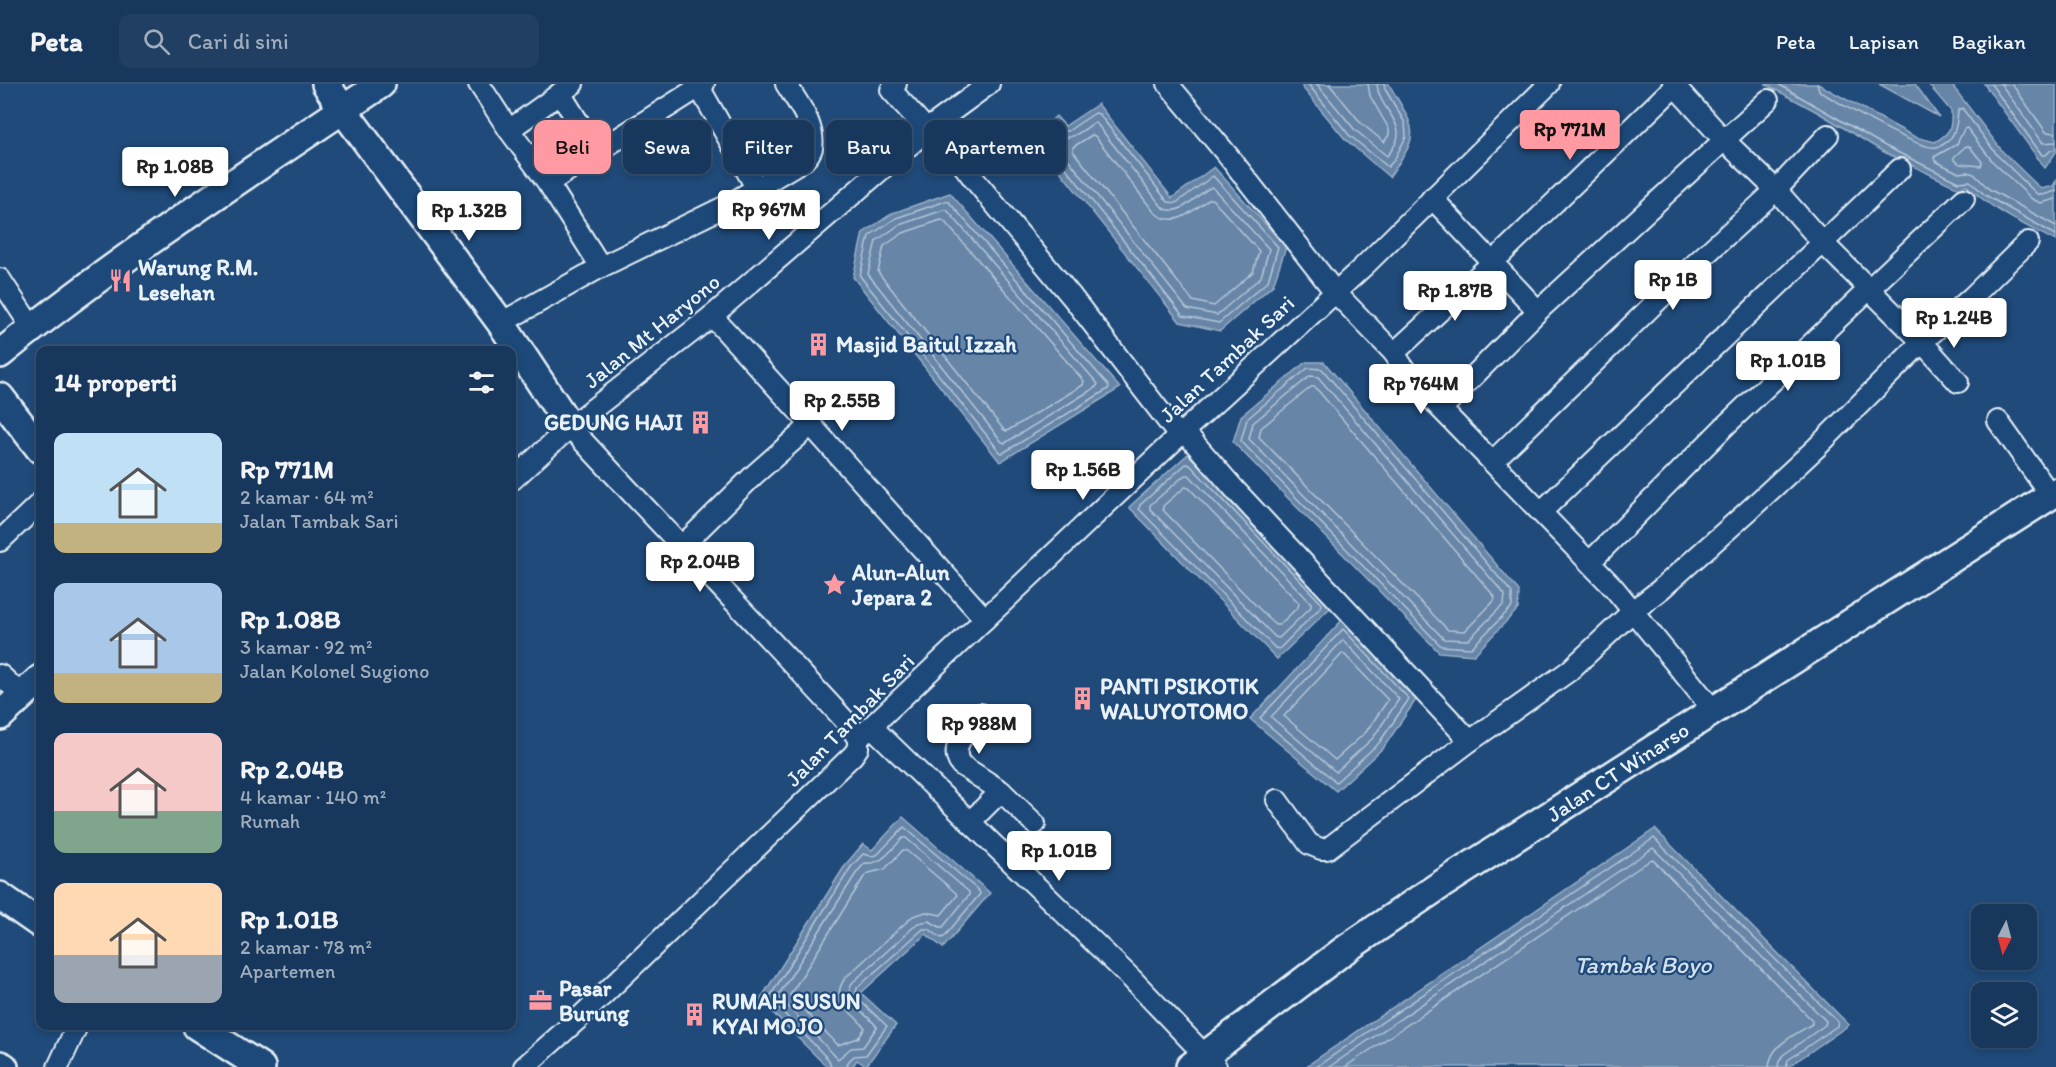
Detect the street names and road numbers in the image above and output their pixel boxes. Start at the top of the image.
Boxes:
street label: Jalan Mt Haryono [579,268,725,394]
street label: Jalan Tambak Sari [1154,290,1300,428]
street label: Jalan Tambak Sari [780,648,920,792]
street label: Jalan CT Winarso [1542,716,1694,828]

